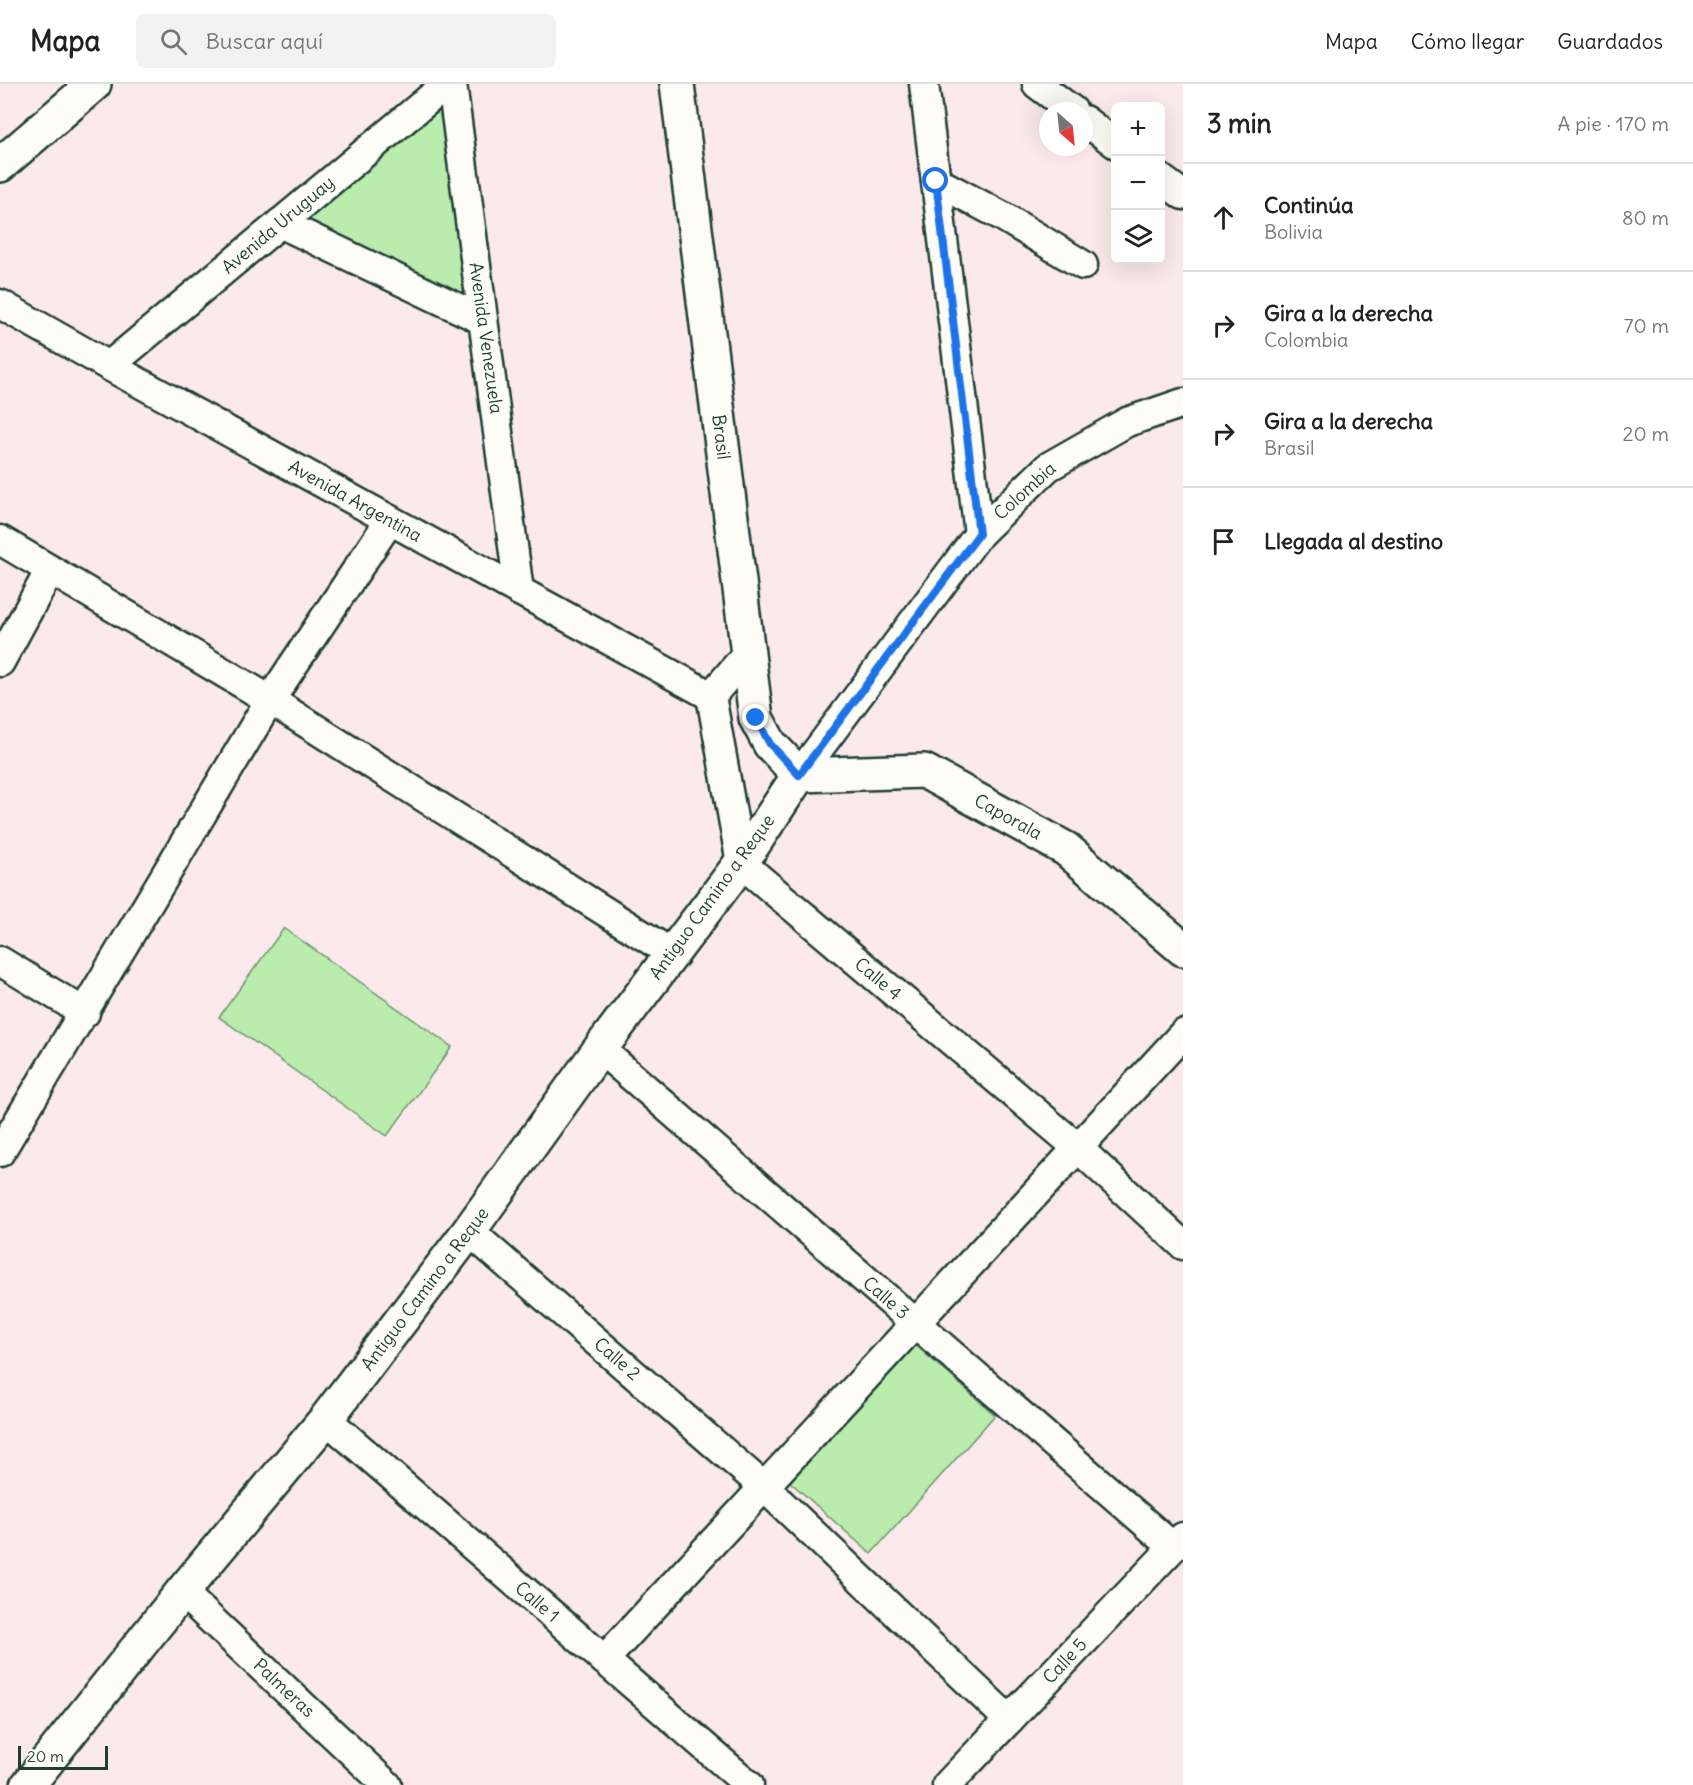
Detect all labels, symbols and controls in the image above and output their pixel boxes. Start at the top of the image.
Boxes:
search box [136,14,556,68]
text: Mapa [30,23,100,59]
icon: search [157,25,190,58]
text: Buscar aquí [205,27,323,55]
text: Mapa [1325,28,1378,55]
text: Cómo llegar [1411,28,1524,55]
text: Guardados [1557,28,1663,55]
north arrow [1039,102,1093,156]
map controls [1111,102,1165,264]
button: + [1111,102,1165,156]
text: 3 min [1207,107,1272,140]
text: A pie · 170 m [1558,111,1669,136]
button: − [1111,156,1165,210]
route start [922,167,948,193]
street label: Avenida Uruguay [217,171,339,279]
text: Continúa [1264,191,1353,219]
icon: ahead [1207,201,1240,234]
text: 80 m [1622,205,1669,230]
button: layers [1111,210,1165,264]
text: Bolivia [1264,219,1323,244]
street label: Avenida Venezuela [464,261,509,415]
text: Gira a la derecha [1264,299,1433,327]
icon: right [1207,309,1240,342]
text: 70 m [1624,313,1669,338]
text: Colombia [1264,327,1348,352]
text: Gira a la derecha [1264,407,1433,435]
street label: Brasil [707,413,736,461]
icon: right [1207,417,1240,450]
text: 20 m [1623,421,1669,446]
text: Brasil [1264,435,1315,460]
street label: Avenida Argentina [285,454,426,547]
street label: Colombia [989,457,1061,525]
icon: arrive [1207,525,1240,558]
text: Llegada al destino [1264,527,1443,555]
route end [742,704,768,730]
street label: Caporala [970,789,1046,845]
street label: Antiguo Camino a Reque [644,810,779,984]
street label: Calle 4 [850,952,907,1005]
street label: Antiguo Camino a Reque [356,1202,494,1375]
street label: Calle 3 [858,1271,914,1324]
street label: Calle 2 [589,1332,645,1385]
street label: Calle 1 [510,1576,564,1627]
street label: Calle 5 [1038,1633,1092,1688]
street label: Palmeras [249,1653,320,1722]
scale bar [18,1743,108,1770]
text: 20 m [27,1746,64,1766]

